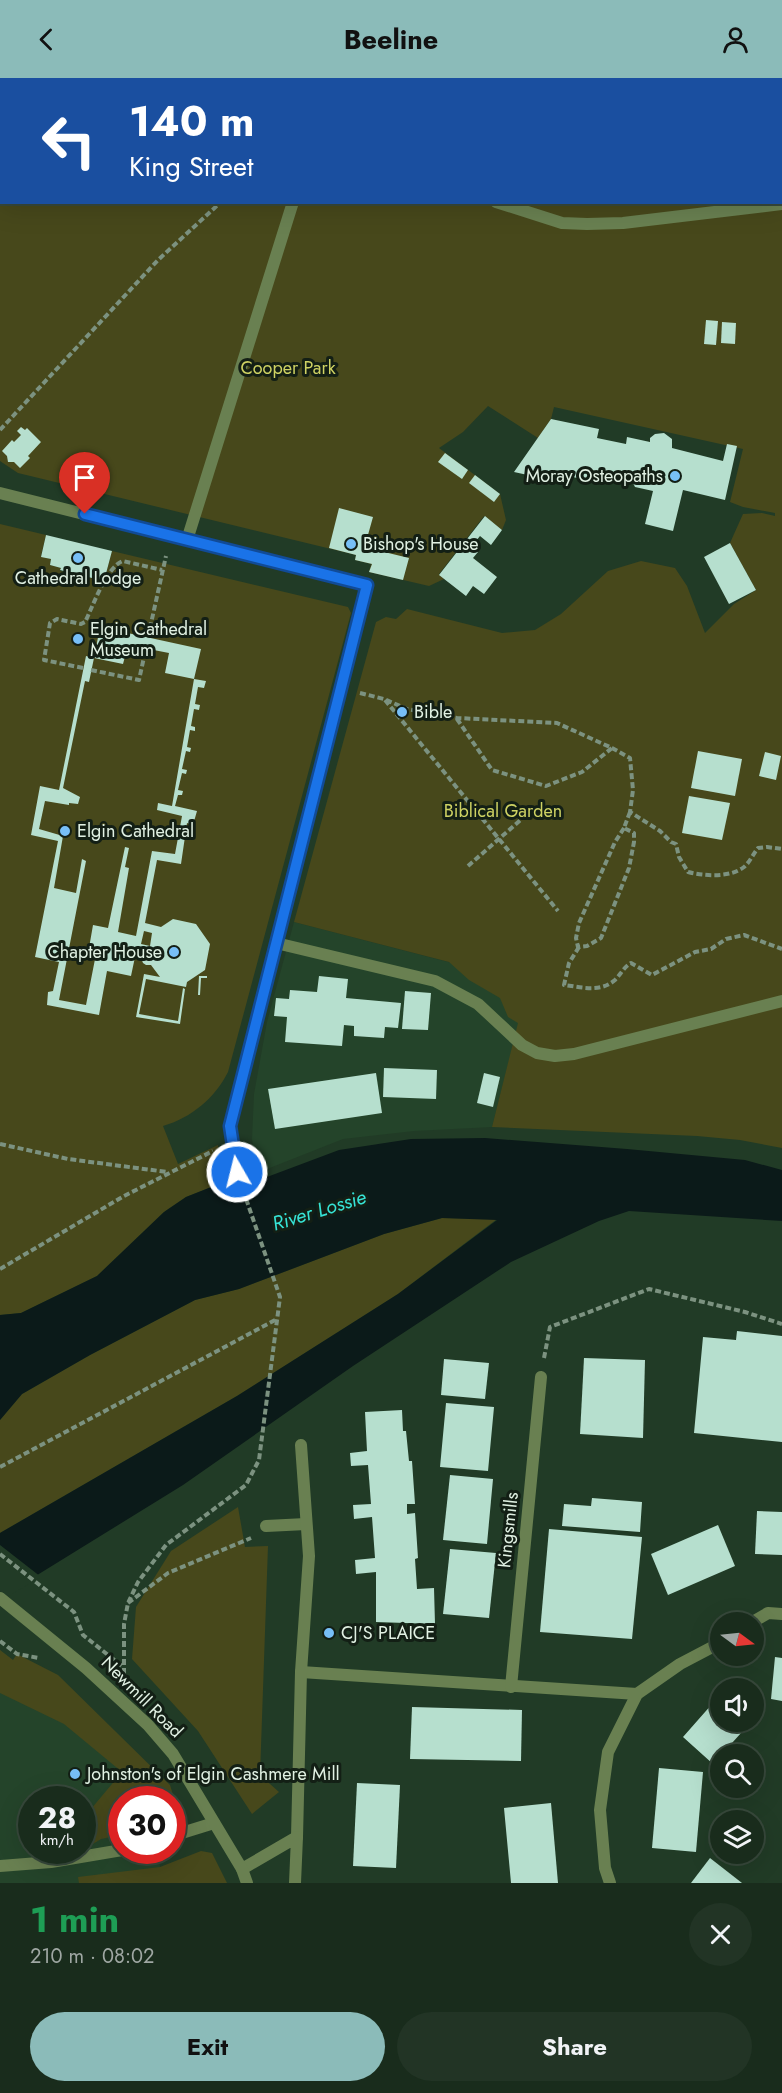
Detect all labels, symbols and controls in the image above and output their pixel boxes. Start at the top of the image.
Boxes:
text: Beeline [344,20,438,59]
icon: back [30,23,63,56]
icon: person [719,23,752,56]
text: 140 m [129,91,255,152]
icon: left [30,102,108,180]
text: King Street [129,147,253,186]
park label: Cooper Park [240,355,336,381]
pin [59,452,110,514]
icon: arrive [68,461,101,494]
place label: Moray Osteopaths [526,463,663,489]
marker: Moray Osteopaths [668,469,682,483]
place label: Bishop's House [363,531,479,557]
marker: Bishop's House [344,537,358,551]
marker: Cathedral Lodge [71,551,85,565]
place label: Cathedral Lodge [15,565,141,591]
place label: Elgin Cathedral Museum [90,616,207,663]
marker: Elgin Cathedral Museum [71,632,85,646]
place label: Bible [414,699,452,725]
marker: Bible [395,705,409,719]
park label: Biblical Garden [444,798,562,824]
place label: Elgin Cathedral [77,818,194,844]
marker: Elgin Cathedral [58,824,72,838]
place label: Chapter House [47,939,162,965]
marker: Chapter House [167,945,181,959]
position arrow [205,1140,269,1204]
water label: River Lossie [269,1182,370,1239]
street label: Kingsmills [491,1491,525,1569]
north arrow [710,1612,764,1666]
map controls [710,1612,764,1864]
place label: CJ'S PLAICE [341,1620,435,1646]
marker: CJ'S PLAICE [322,1626,336,1640]
street label: Newmill Road [95,1650,189,1744]
button: sound [710,1678,764,1732]
button: search [710,1744,764,1798]
place label: Johnston's of Elgin Cashmere Mill [85,1761,340,1787]
marker: Johnston's of Elgin Cashmere Mill [68,1767,82,1781]
speed limit sign: 30 [108,1786,186,1864]
text: 28 [38,1796,76,1839]
button: layers [710,1810,764,1864]
text: km/h [40,1829,74,1851]
text: 1 min [30,1893,119,1945]
button: close [689,1903,752,1966]
text: 210 m · 08:02 [30,1942,154,1971]
button: Exit [30,2012,385,2081]
button: Share [397,2012,752,2081]

